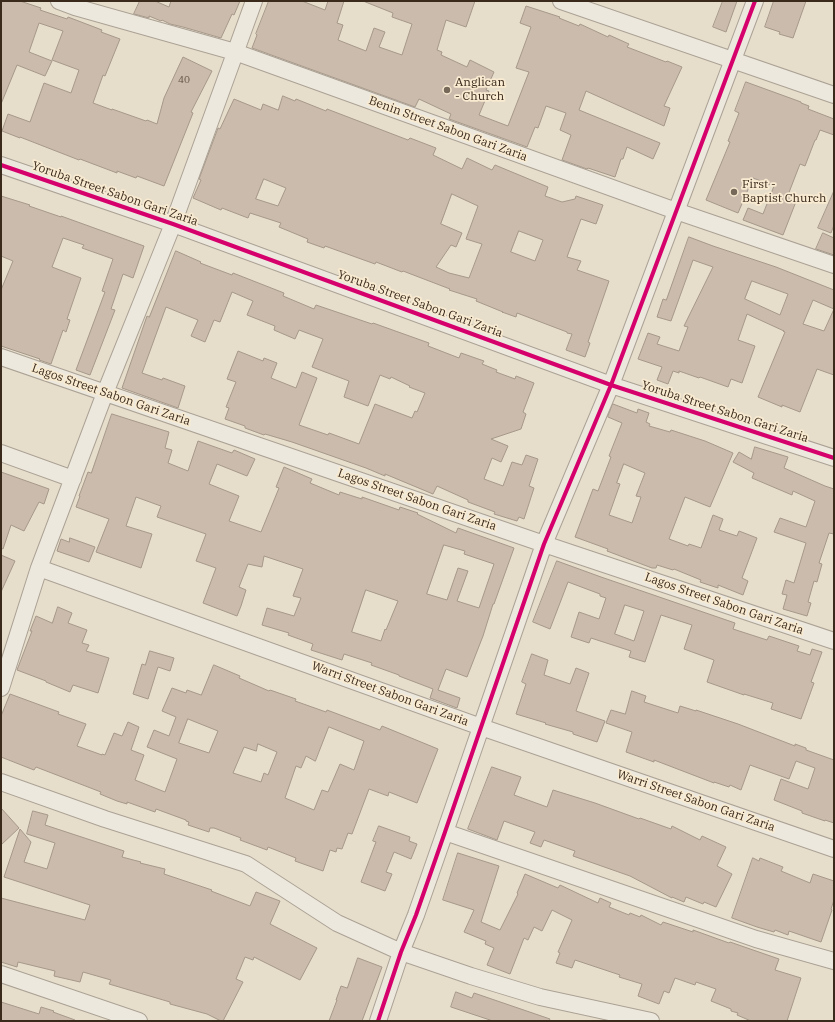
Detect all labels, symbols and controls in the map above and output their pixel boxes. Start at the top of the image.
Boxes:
house number: 40 [178,74,190,86]
place label: Anglican - Church [455,76,505,104]
marker: Anglican - Church [442,85,452,95]
street label: Benin Street Sabon Gari Zaria [367,94,529,164]
street label: Yoruba Street Sabon Gari Zaria [30,159,200,229]
place label: First - Baptist Church [742,178,826,206]
marker: First - Baptist Church [729,187,739,197]
street label: Yoruba Street Sabon Gari Zaria [335,267,505,341]
street label: Lagos Street Sabon Gari Zaria [30,361,192,429]
street label: Yoruba Street Sabon Gari Zaria [640,378,810,446]
street label: Lagos Street Sabon Gari Zaria [336,466,498,534]
street label: Lagos Street Sabon Gari Zaria [643,570,805,638]
street label: Warri Street Sabon Gari Zaria [309,659,471,729]
street label: Warri Street Sabon Gari Zaria [615,767,777,835]

